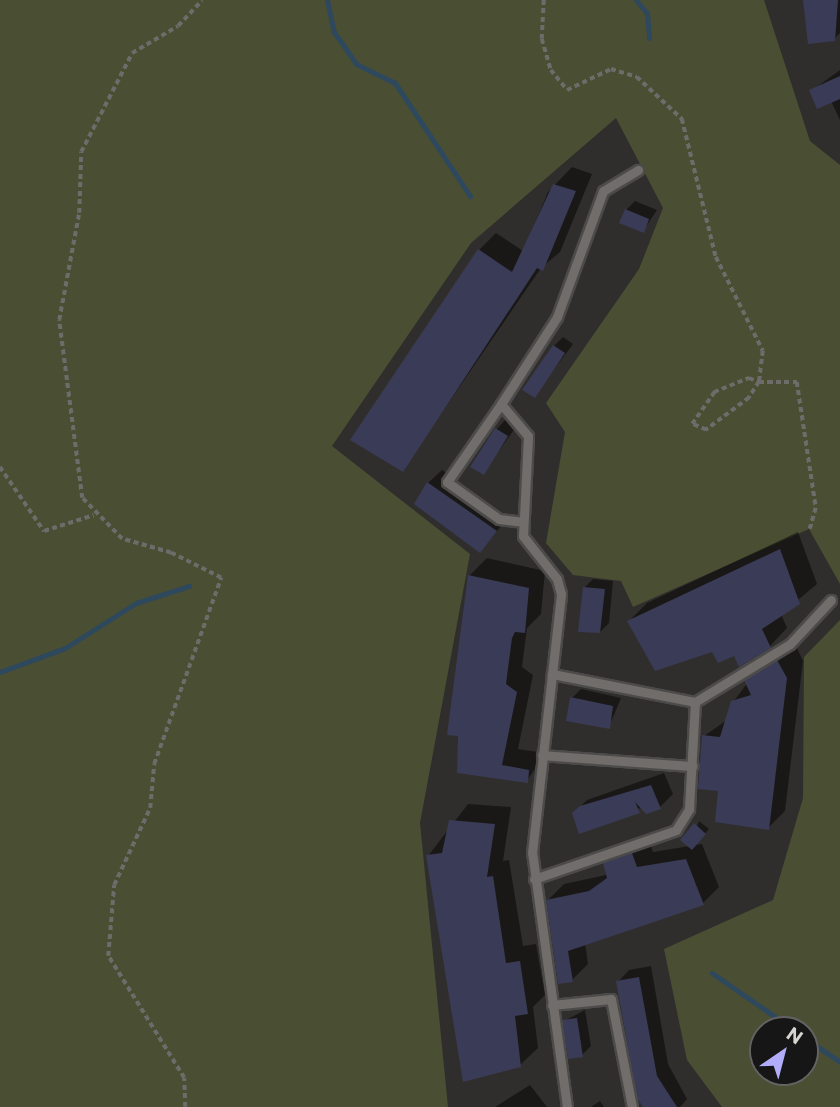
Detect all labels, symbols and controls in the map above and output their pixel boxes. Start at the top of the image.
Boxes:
north arrow [749,1016,819,1086]
text: N [783,1022,808,1049]

